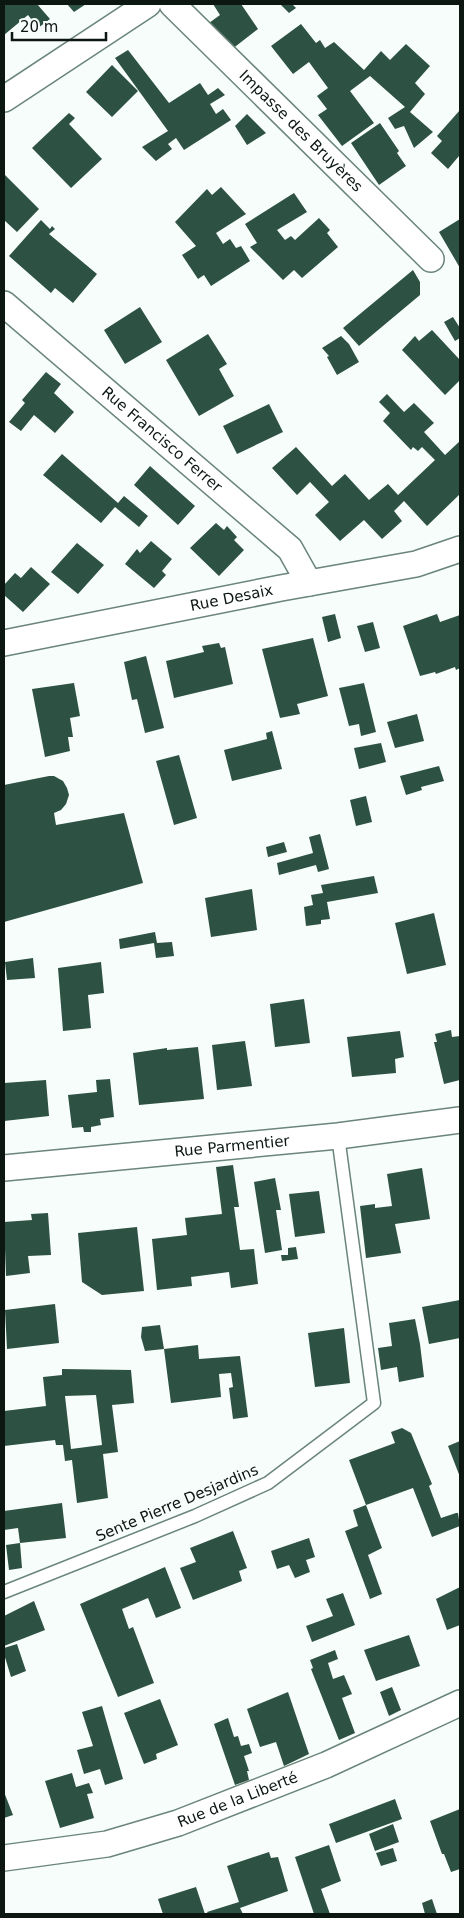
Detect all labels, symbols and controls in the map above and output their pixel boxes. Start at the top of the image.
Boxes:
scale bar [12,10,106,42]
text: 20 m [20,18,58,36]
street label: Impasse des Bruyères [236,66,367,196]
street label: Rue Francisco Ferrer [98,383,226,496]
street label: Rue Desaix [189,581,275,615]
street label: Rue Parmentier [174,1132,291,1161]
street label: Sente Pierre Desjardins [93,1460,261,1545]
street label: Rue de la Liberté [175,1768,300,1831]

